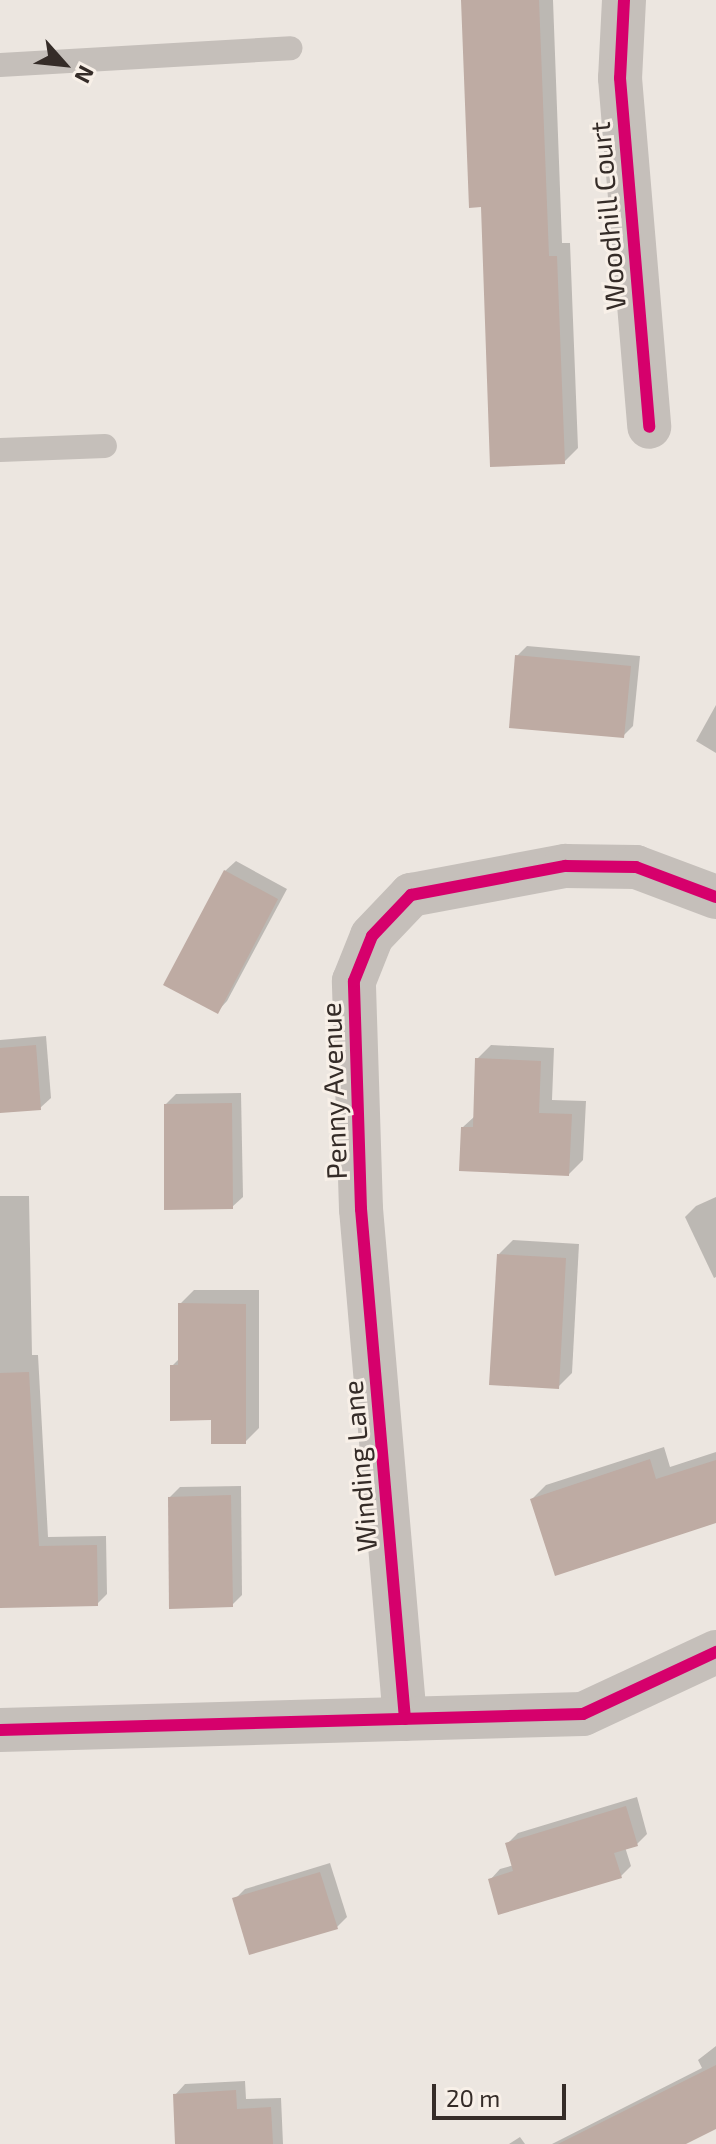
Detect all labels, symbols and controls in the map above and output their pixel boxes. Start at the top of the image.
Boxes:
north arrow [24,24,104,104]
text: N [70,62,101,88]
street label: Woodhill Court [582,120,632,312]
street label: Penny Avenue [313,1001,353,1181]
street label: Winding Lane [335,1379,383,1553]
scale bar [436,2068,570,2118]
text: 20 m [446,2083,500,2112]

